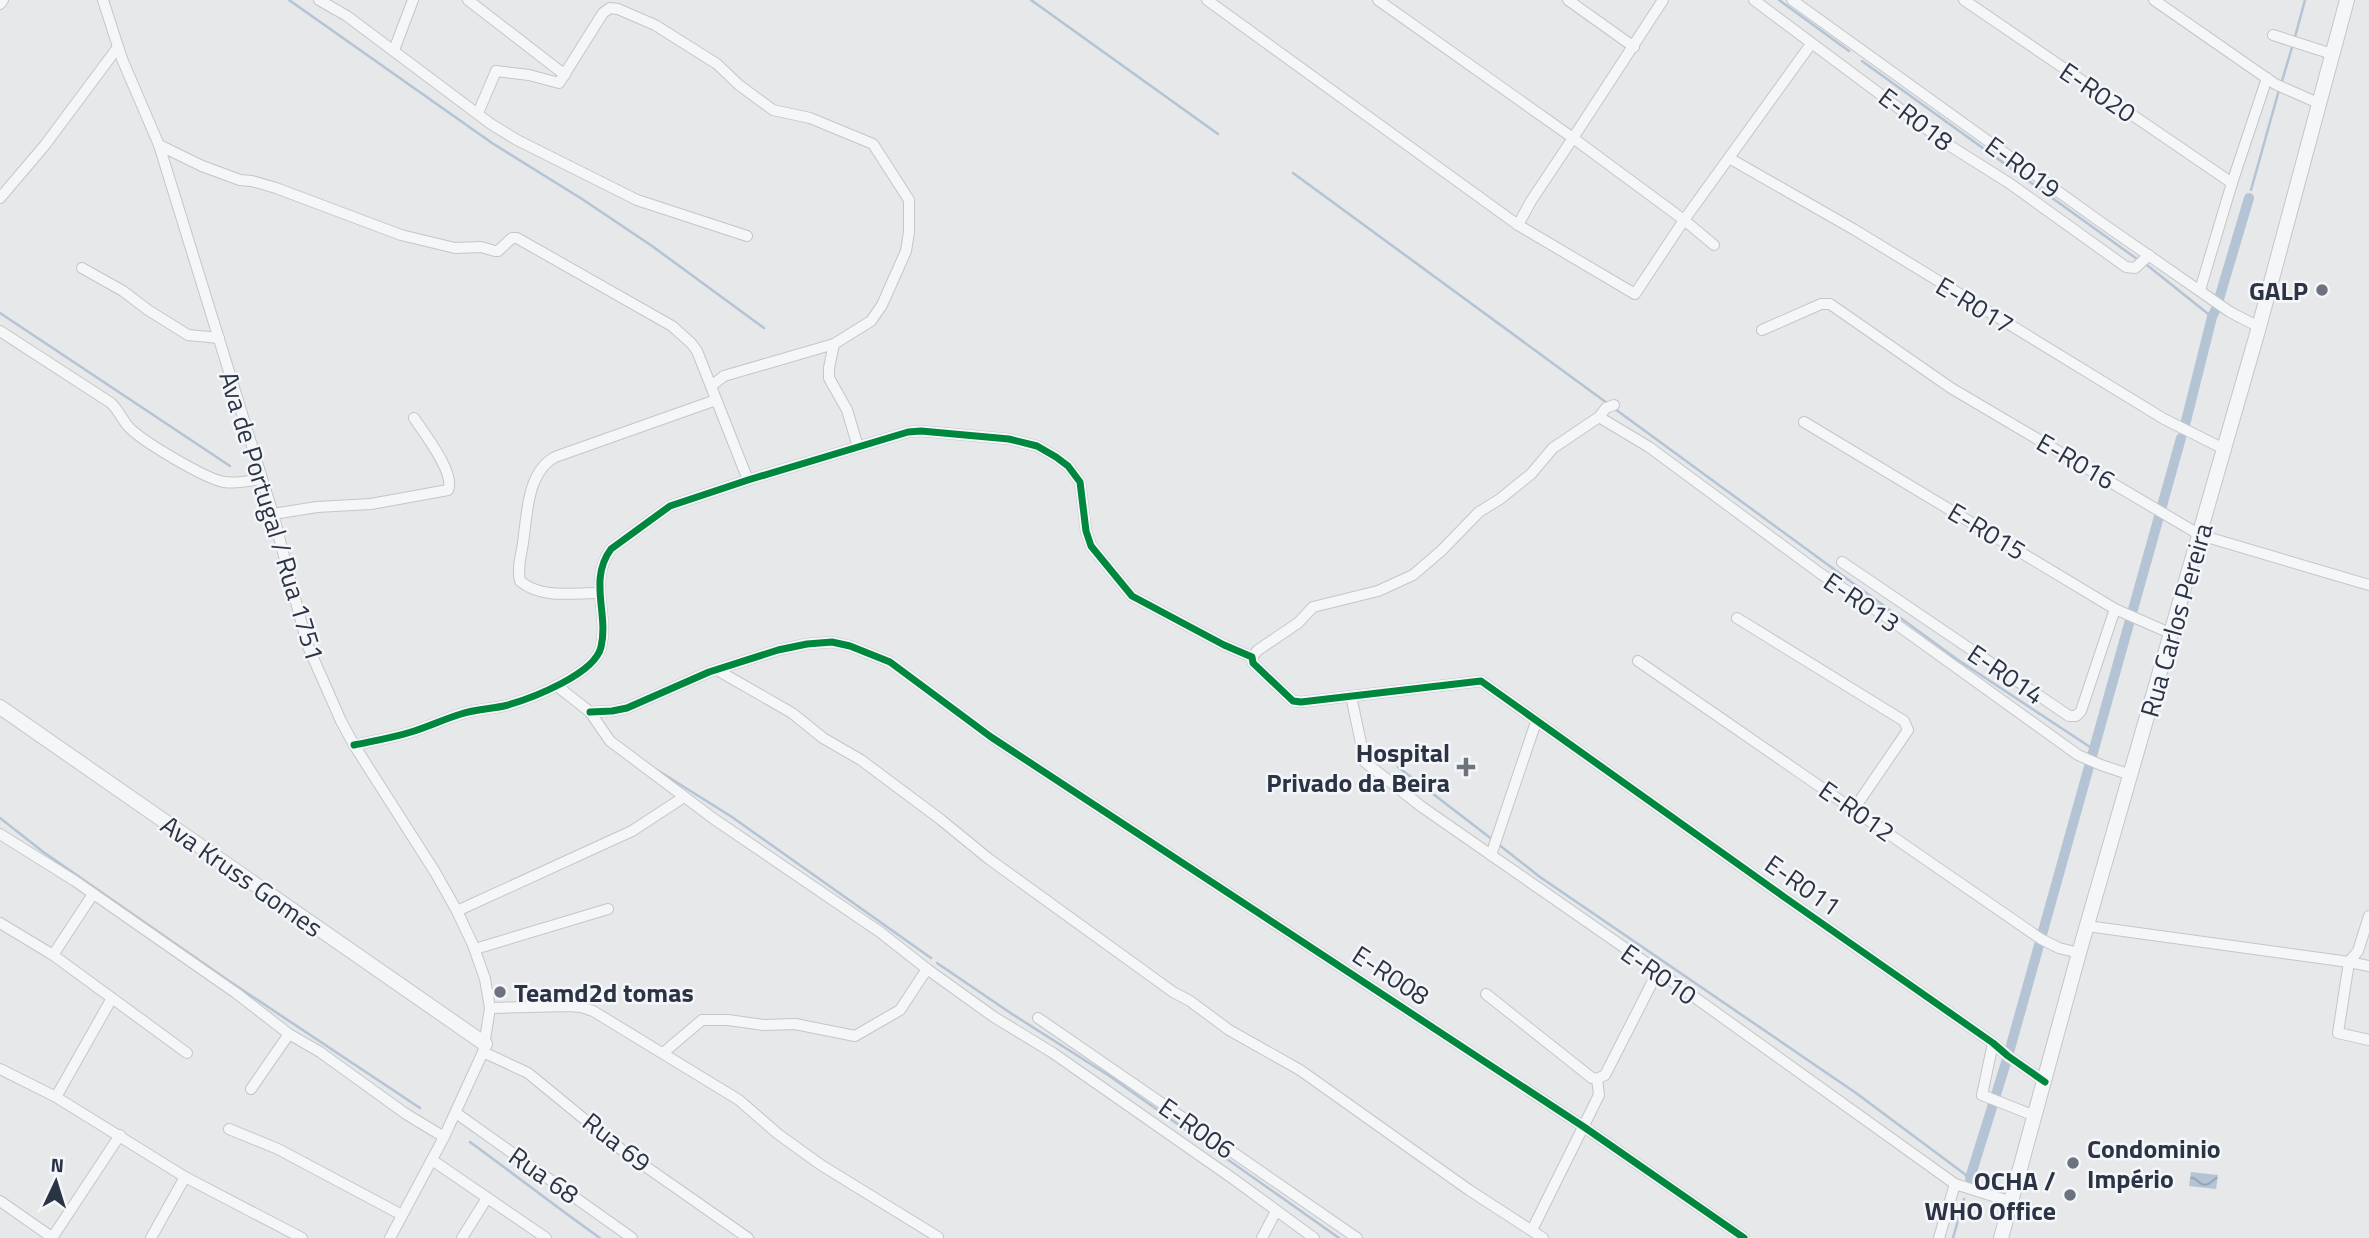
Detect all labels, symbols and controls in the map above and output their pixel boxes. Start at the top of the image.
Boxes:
street label: E-R020 [2052,52,2144,132]
street label: E-R018 [1870,78,1962,160]
street label: E-R019 [1977,126,2069,208]
street label: E-R017 [1929,266,2021,344]
place label: GALP [2249,271,2308,310]
marker: GALP [2314,282,2330,298]
street label: Ava de Portugal / Rua 1751 [209,366,335,666]
street label: E-R016 [2029,423,2123,499]
street label: E-R015 [1941,492,2033,570]
street label: Rua Carlos Pereira [2130,518,2222,722]
street label: E-R013 [1816,562,1908,642]
street label: E-R014 [1960,634,2052,714]
place label: Hospital Privado da Beira [1266,733,1450,802]
marker: Hospital Privado da Beira [1456,757,1476,777]
street label: E-R012 [1811,771,1903,851]
street label: Ava Kruss Gomes [153,805,331,947]
street label: E-R011 [1757,845,1849,925]
street label: E-R010 [1613,934,1705,1014]
street label: E-R008 [1345,936,1437,1014]
place label: Teamd2d tomas [514,973,694,1012]
marker: Teamd2d tomas [492,984,508,1000]
street label: E-R006 [1151,1088,1243,1168]
street label: Rua 69 [574,1103,660,1181]
place label: Condominio Império [2087,1129,2221,1198]
street label: Rua 68 [501,1137,587,1213]
north arrow [21,1147,91,1217]
text: N [50,1150,65,1179]
marker: Condominio Império [2065,1155,2081,1171]
place label: OCHA / WHO Office [1925,1161,2056,1230]
marker: OCHA / WHO Office [2062,1187,2078,1203]

